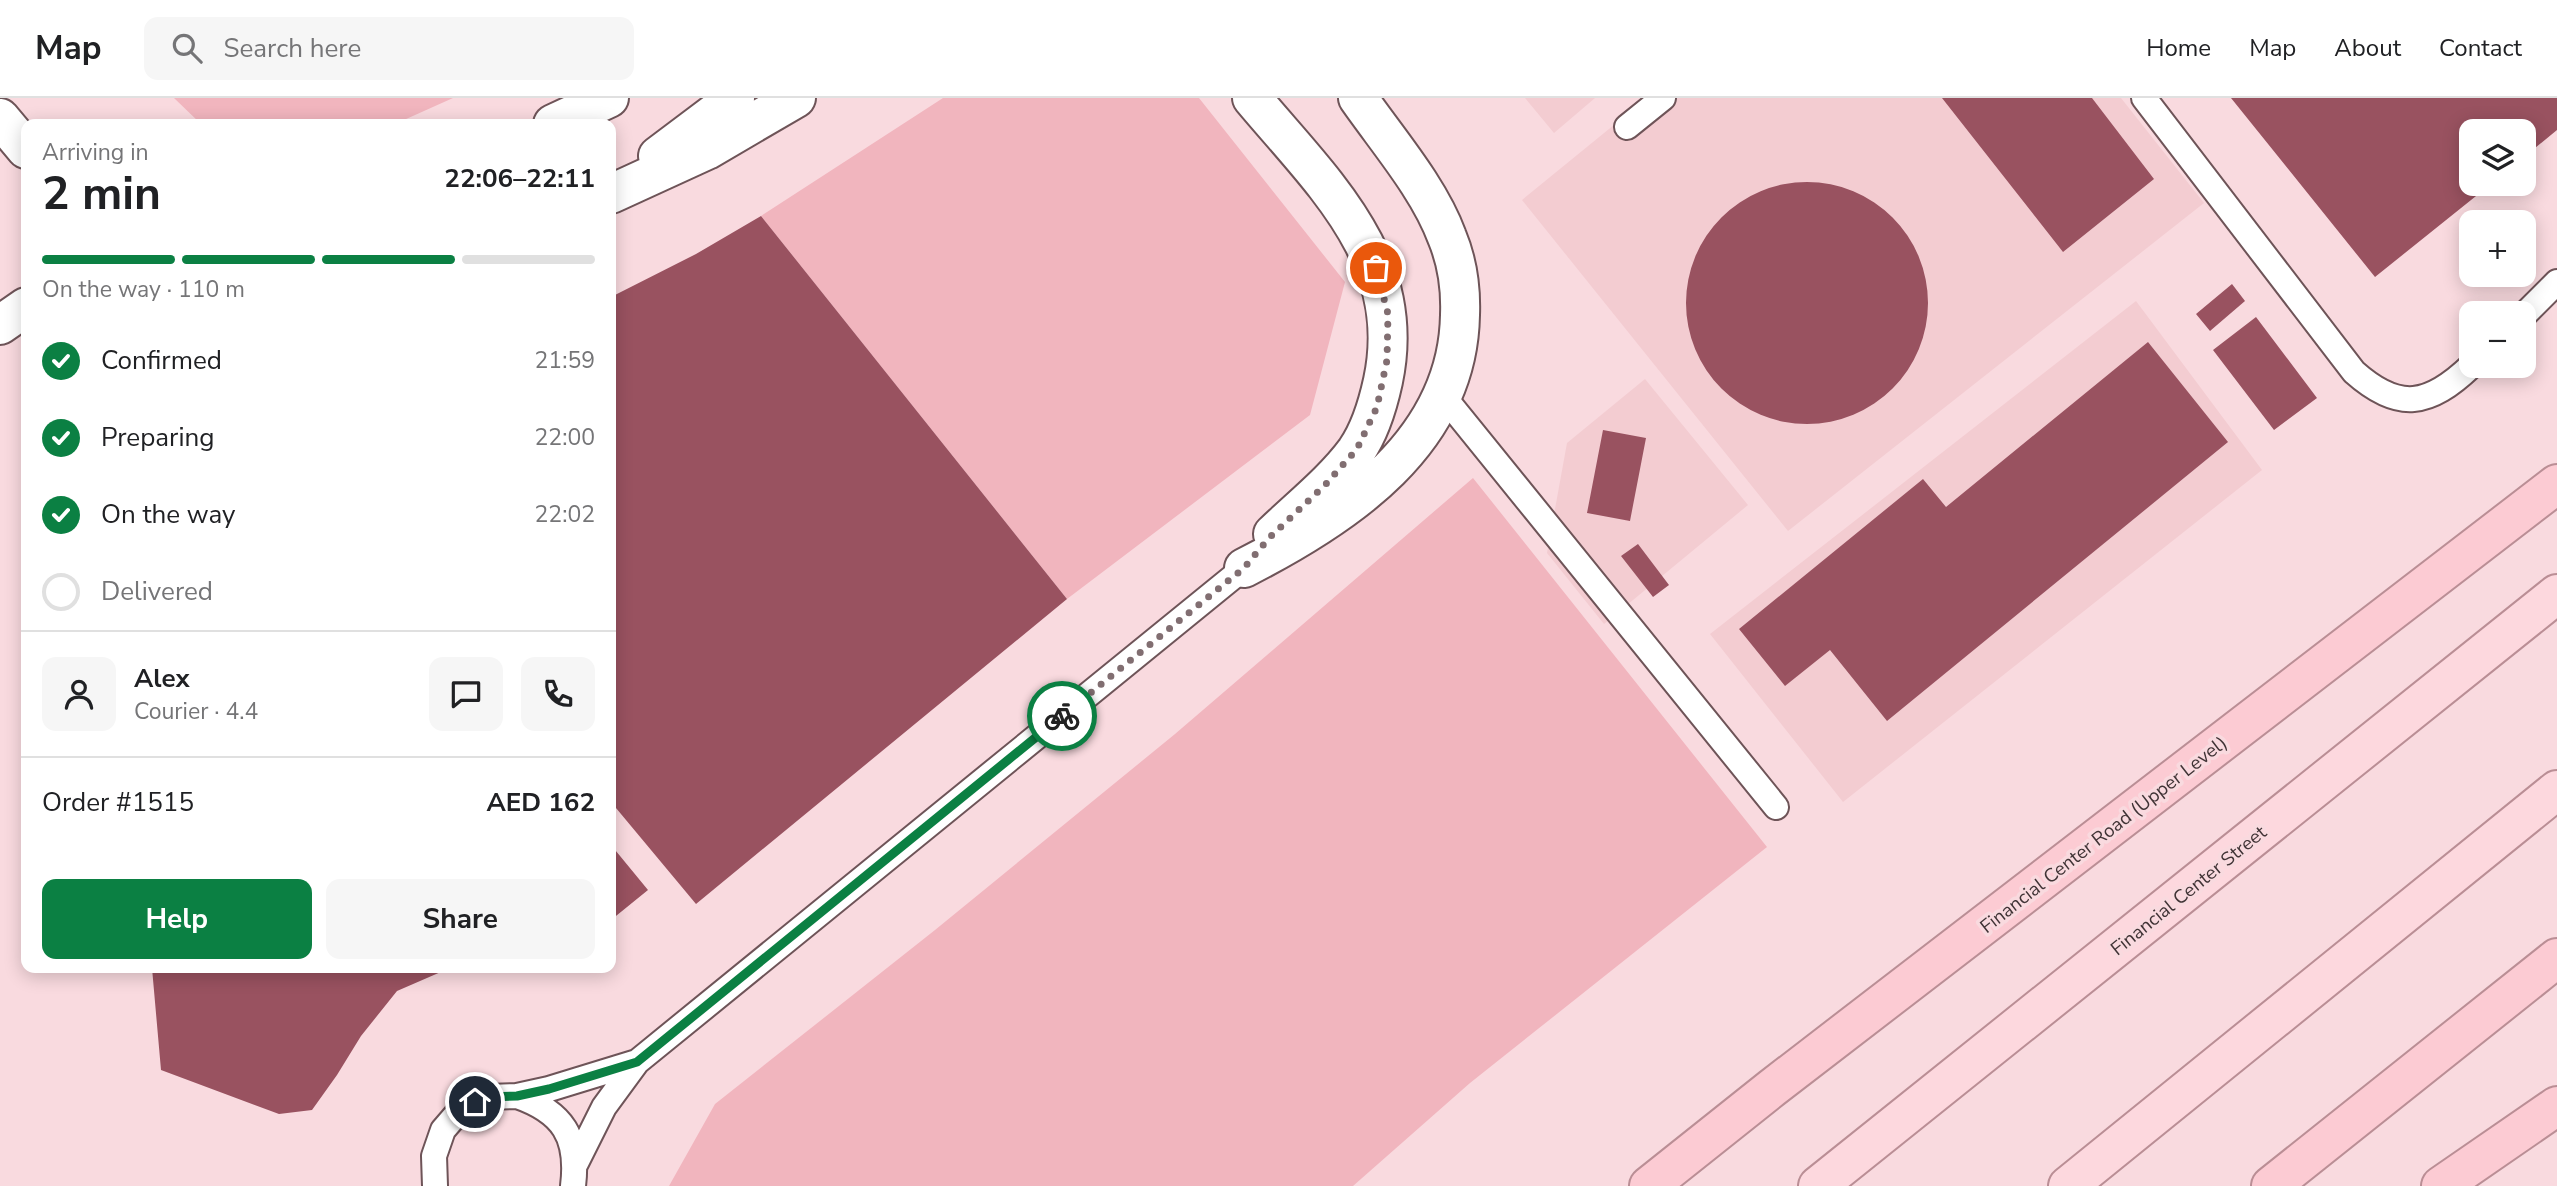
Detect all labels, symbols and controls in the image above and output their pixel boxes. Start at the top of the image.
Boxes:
search box [144,17,634,80]
text: Map [35,26,102,71]
icon: search [168,29,206,67]
text: Search here [224,31,361,66]
text: Home [2146,32,2211,64]
text: Map [2249,32,2296,64]
text: About [2334,32,2401,64]
text: Contact [2439,32,2522,64]
map controls [2459,119,2536,378]
button: layers [2459,119,2536,196]
text: Arriving in [42,137,149,168]
text: 22:06–22:11 [444,161,595,196]
text: 2 min [42,162,161,225]
button: + [2459,210,2536,287]
pin [1346,238,1406,298]
icon: bag [1357,249,1395,287]
text: On the way · 110 m [42,274,245,305]
button: − [2459,301,2536,378]
icon: check [42,342,80,380]
text: Confirmed [101,343,222,378]
text: 21:59 [535,345,595,376]
icon: check [42,419,80,457]
text: Preparing [101,420,214,455]
text: 22:00 [535,422,595,453]
icon: check [42,496,80,534]
text: On the way [101,497,235,532]
text: 22:02 [535,499,595,530]
text: Delivered [101,574,213,609]
button: person [42,657,116,731]
button: chat [429,657,503,731]
button: phone [521,657,595,731]
text: Alex [134,661,190,696]
courier [1027,681,1097,751]
text: Courier · 4.4 [134,696,258,727]
icon: bike [1043,697,1081,735]
street label: Financial Center Road (Upper Level) [1975,730,2232,939]
text: Order #1515 [42,785,194,820]
text: AED 162 [487,785,595,820]
street label: Financial Center Street [2105,820,2272,962]
button: Help [42,879,312,959]
button: Share [326,879,595,959]
pin [445,1072,505,1132]
icon: home [456,1083,494,1121]

